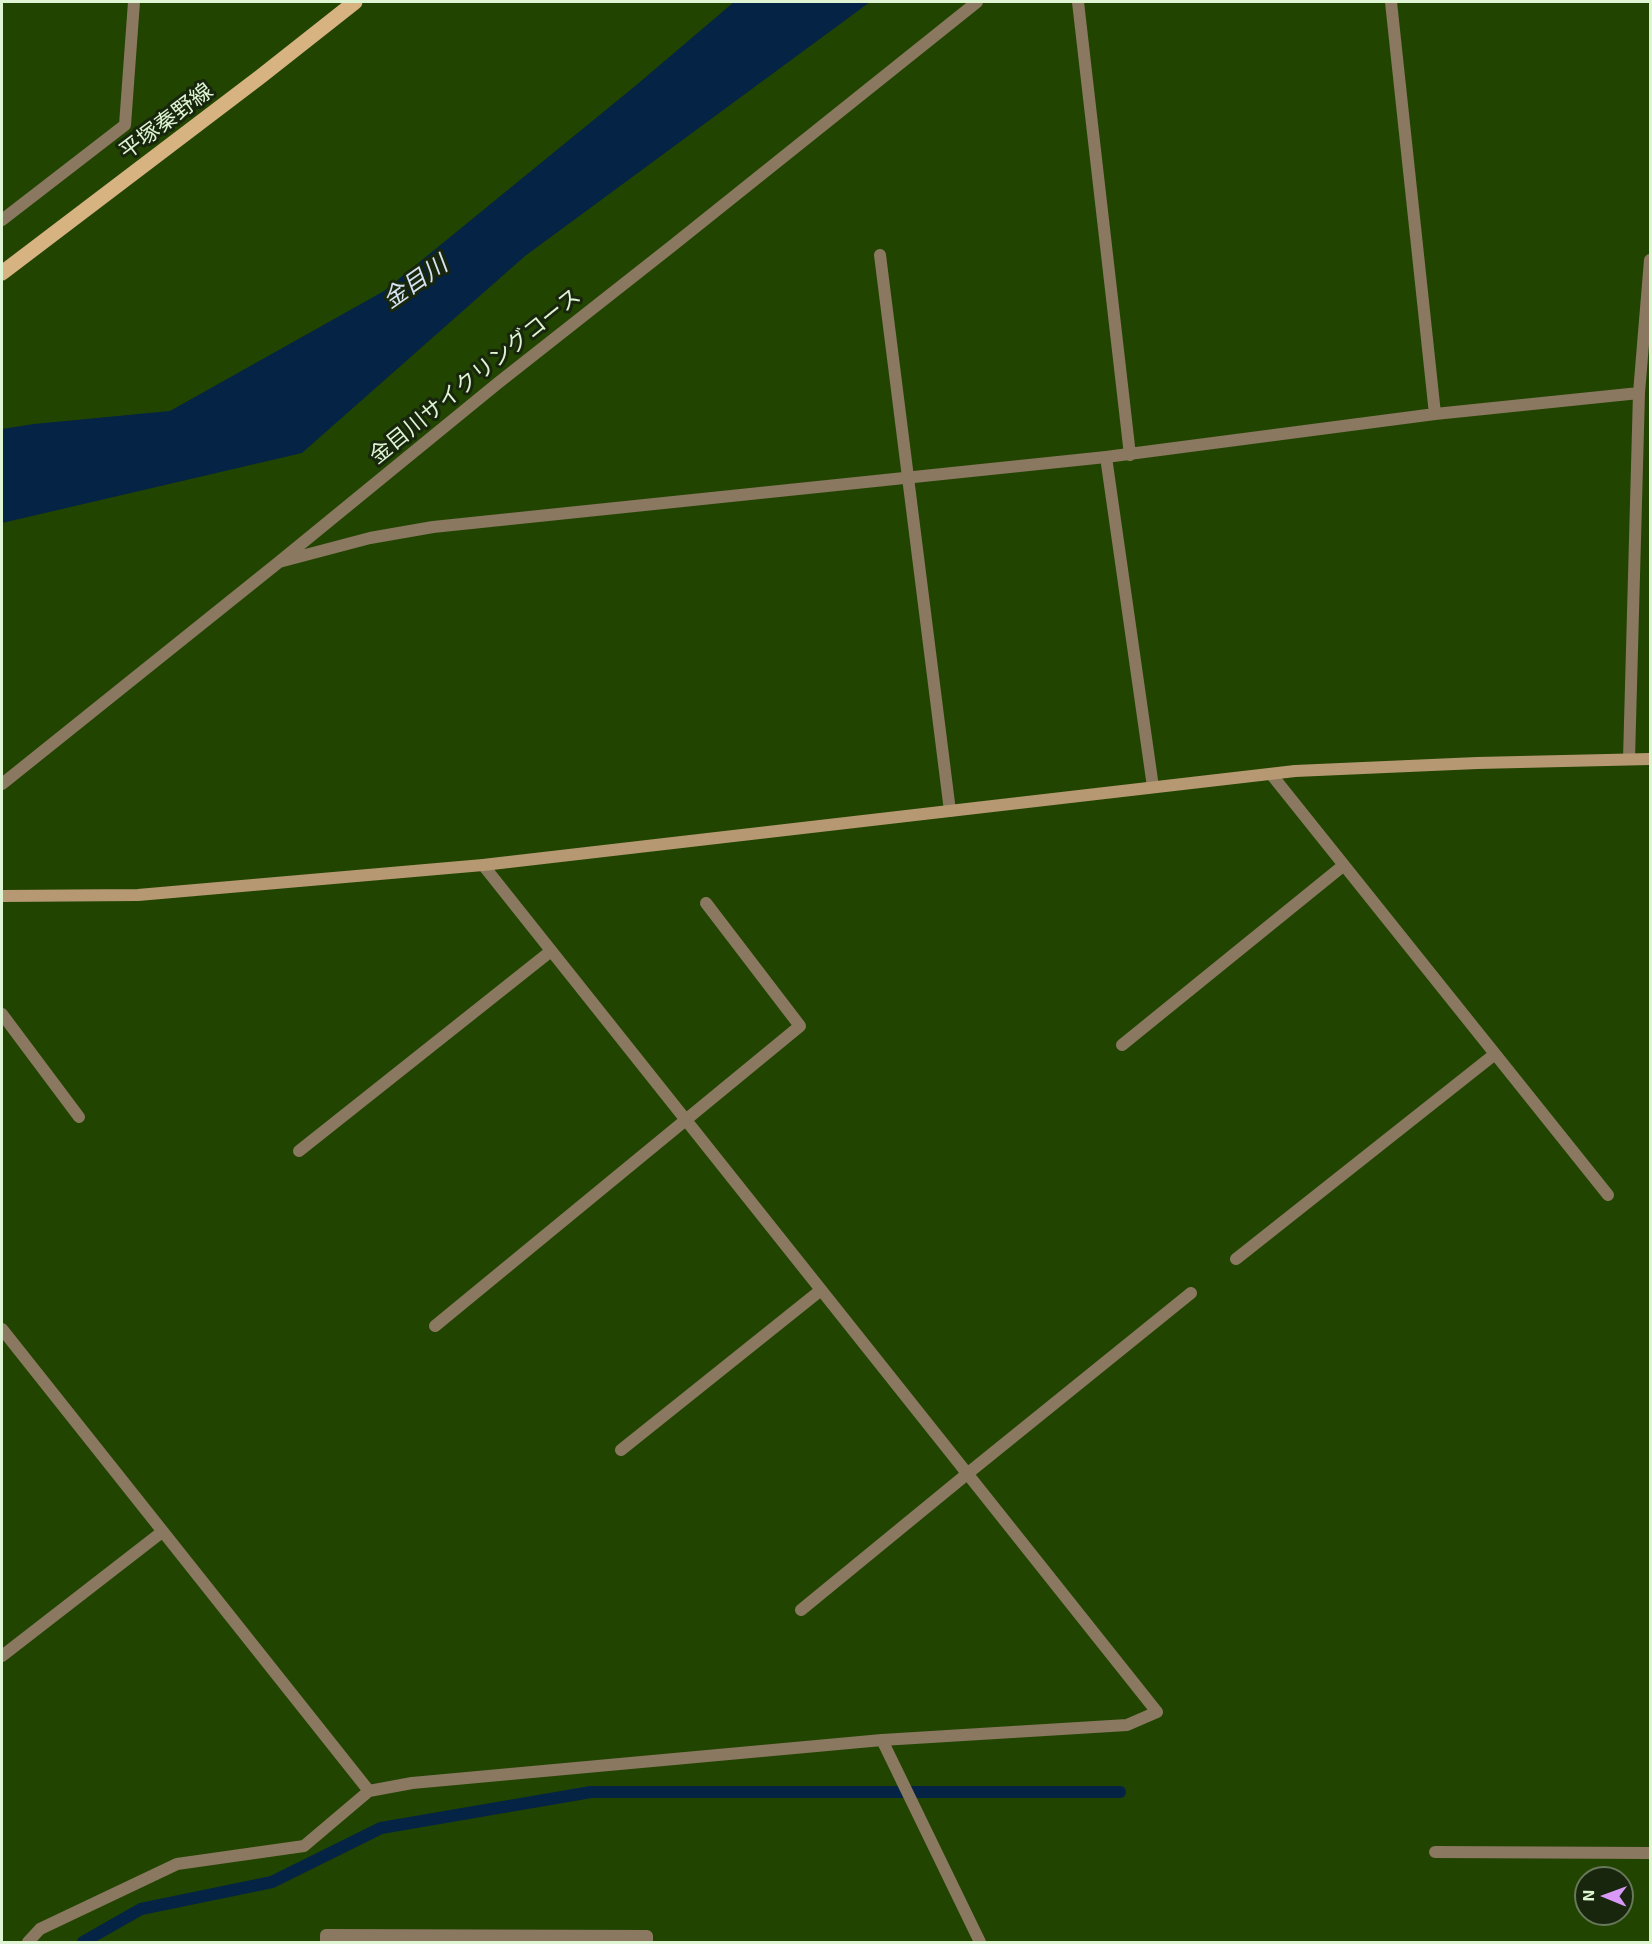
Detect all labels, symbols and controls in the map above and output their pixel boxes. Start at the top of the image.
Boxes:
street label: 平塚秦野線 [114,77,218,165]
water label: 金目川 [377,250,453,314]
street label: 金目川サイクリングコース [364,283,586,469]
north arrow [1574,1866,1634,1926]
text: N [1578,1890,1597,1902]

